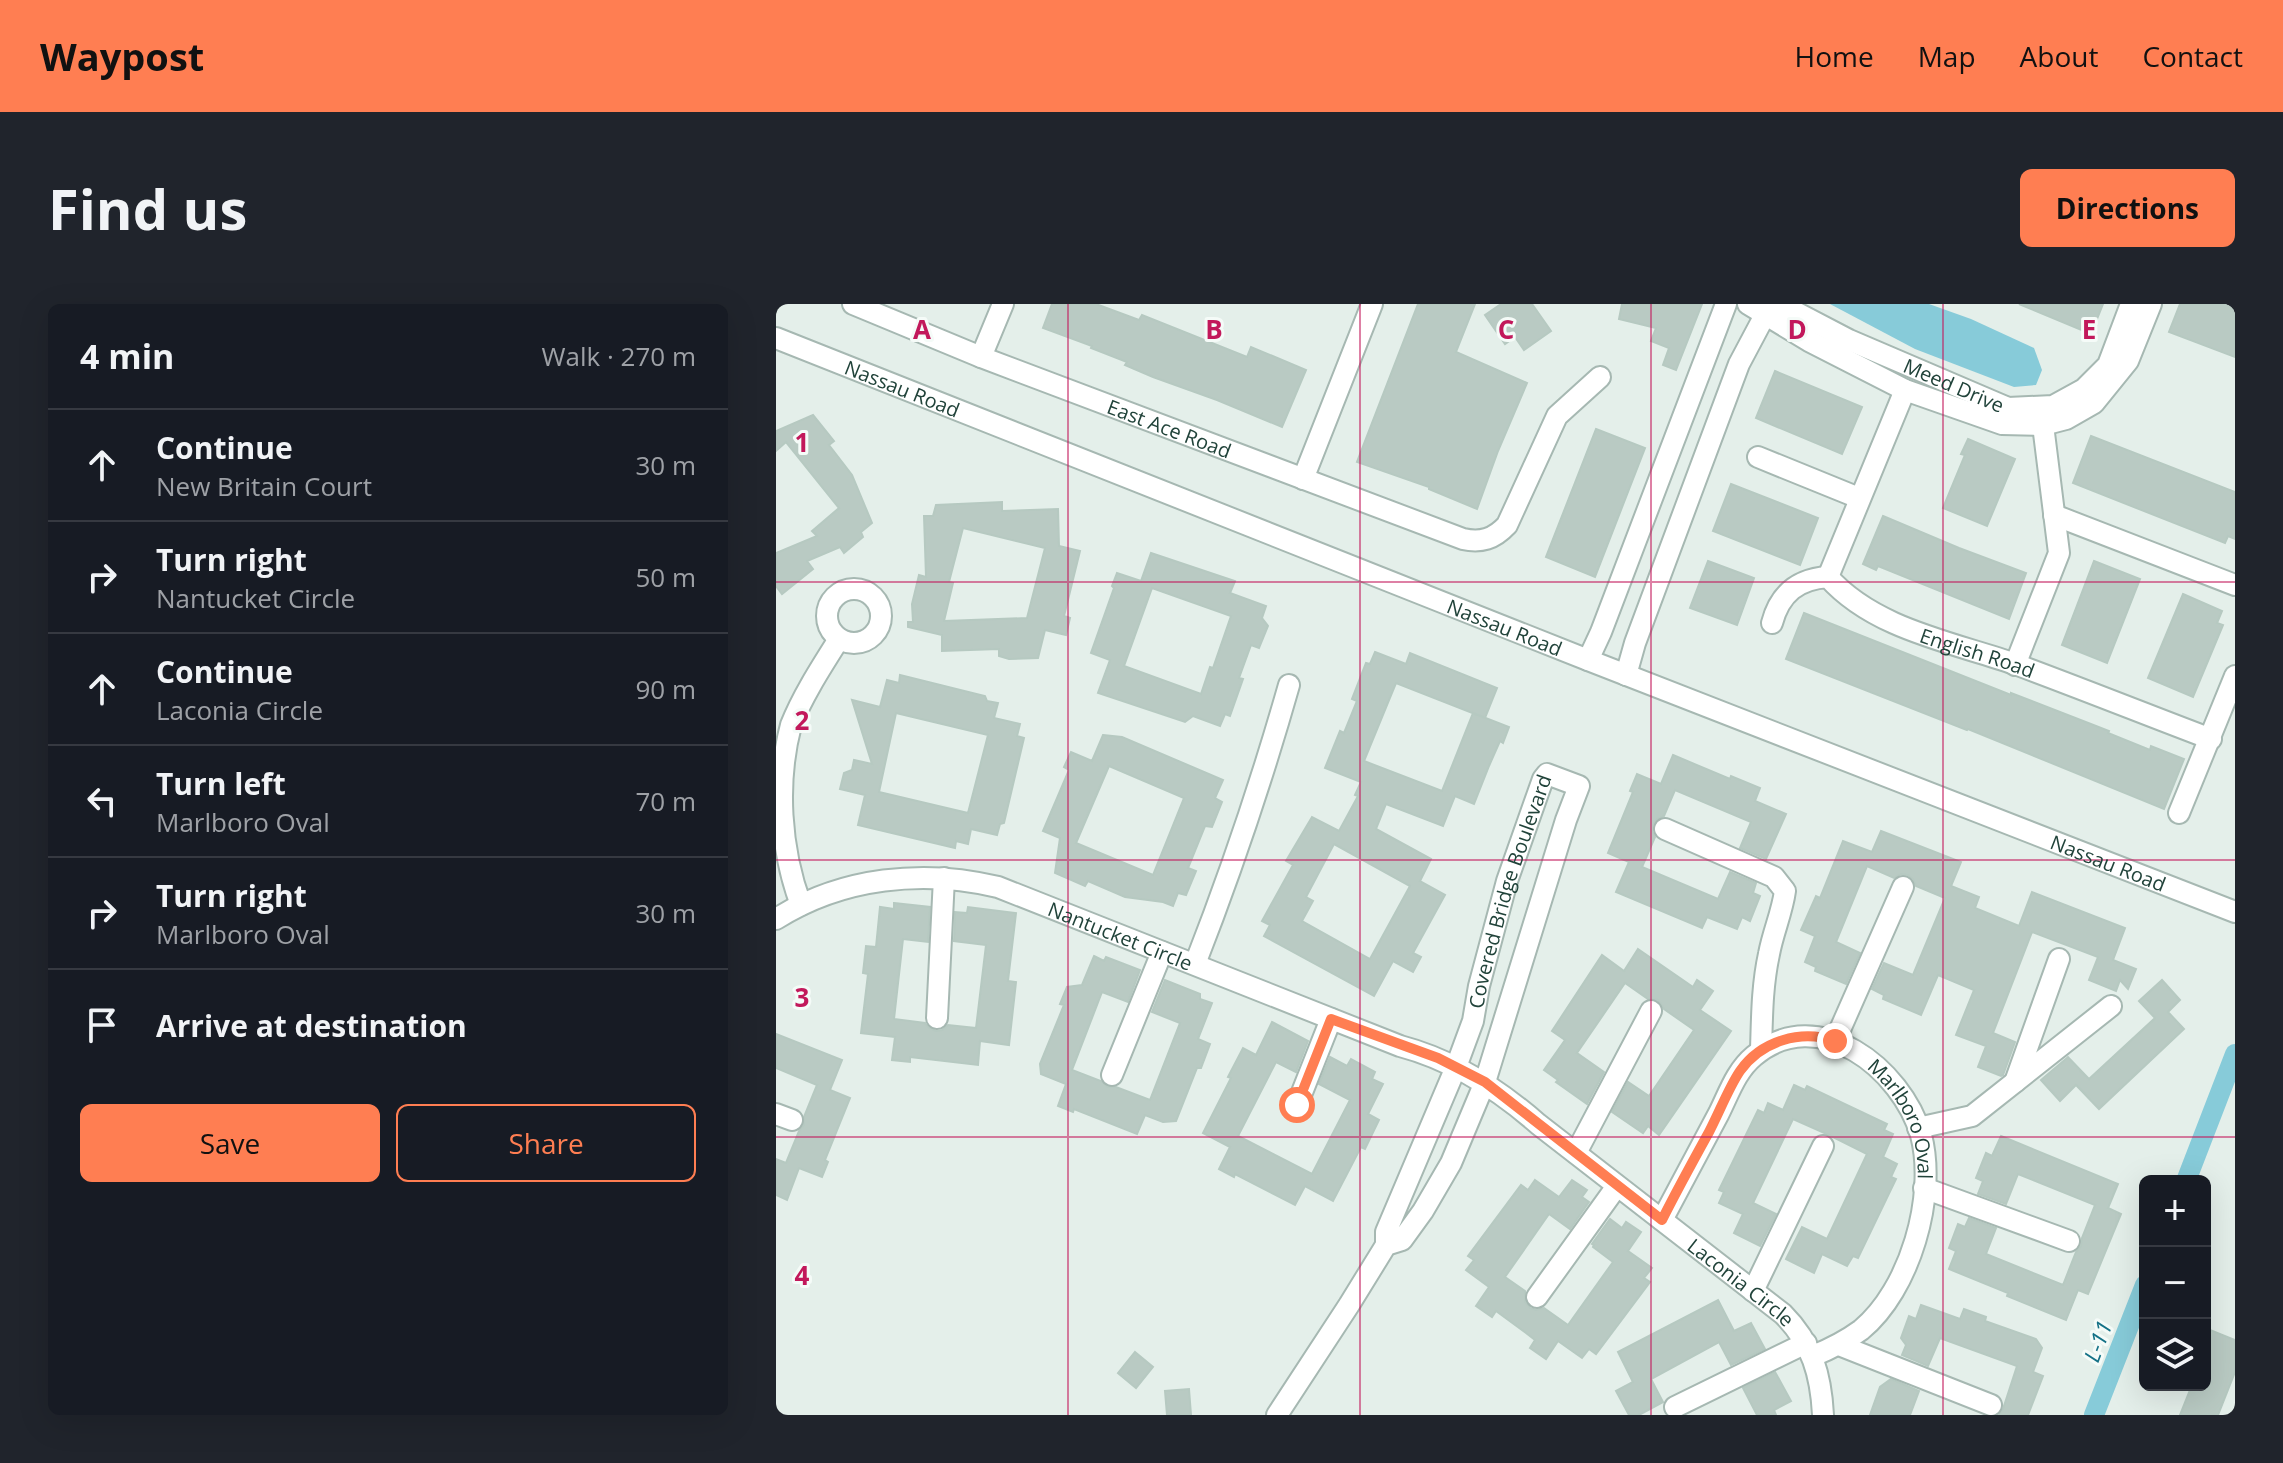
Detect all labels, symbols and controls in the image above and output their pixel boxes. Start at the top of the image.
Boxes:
text: Waypost [40,30,204,82]
text: Home [1795,37,1874,75]
text: Map [1918,37,1976,75]
text: About [2020,37,2098,75]
text: Contact [2142,37,2243,75]
button: Directions [2020,169,2235,247]
text: Find us [48,170,247,246]
text: A [913,311,931,347]
text: B [1205,311,1223,347]
text: C [1498,311,1514,347]
text: D [1787,311,1807,347]
text: E [2082,311,2096,347]
text: 4 min [80,333,174,379]
text: Walk · 270 m [542,338,696,374]
street label: Meed Drive [1900,351,2008,418]
street label: Nassau Road [841,353,964,423]
street label: East Ace Road [1104,392,1235,464]
text: 1 [795,424,809,460]
text: Continue [156,427,293,468]
icon: ahead [80,443,124,487]
text: 30 m [635,447,696,483]
text: New Britain Court [156,468,372,504]
text: Turn right [156,539,307,580]
icon: right [80,555,124,599]
text: 50 m [635,559,696,595]
text: Nantucket Circle [156,580,355,616]
street label: Nassau Road [1443,592,1566,662]
street label: English Road [1916,621,2039,684]
text: Continue [156,651,293,692]
icon: ahead [80,667,124,711]
text: 90 m [635,671,696,707]
text: Laconia Circle [156,692,323,728]
text: 2 [795,702,810,738]
text: Turn left [156,763,286,804]
street label: Covered Bridge Boulevard [1462,771,1557,1010]
icon: left [80,779,124,823]
text: 70 m [635,783,696,819]
text: Marlboro Oval [156,804,330,840]
street label: Nassau Road [2047,828,2170,897]
text: Turn right [156,875,307,916]
icon: right [80,891,124,935]
text: 30 m [635,895,696,931]
street label: Nantucket Circle [1044,895,1197,976]
text: Marlboro Oval [156,916,330,952]
text: 3 [795,979,809,1015]
icon: arrive [80,1003,124,1047]
text: Arrive at destination [156,1005,467,1046]
route end [1817,1023,1853,1059]
street label: Marlboro Oval [1862,1052,1939,1179]
route start [1279,1087,1315,1123]
button: Save [80,1104,380,1182]
button: Share [396,1104,696,1182]
map controls [2139,1175,2211,1391]
button: + [2139,1175,2211,1247]
street label: Laconia Circle [1682,1232,1801,1332]
button: − [2139,1247,2211,1319]
text: 4 [795,1257,810,1293]
water label: L-11 [2076,1316,2118,1366]
button: layers [2139,1319,2211,1391]

